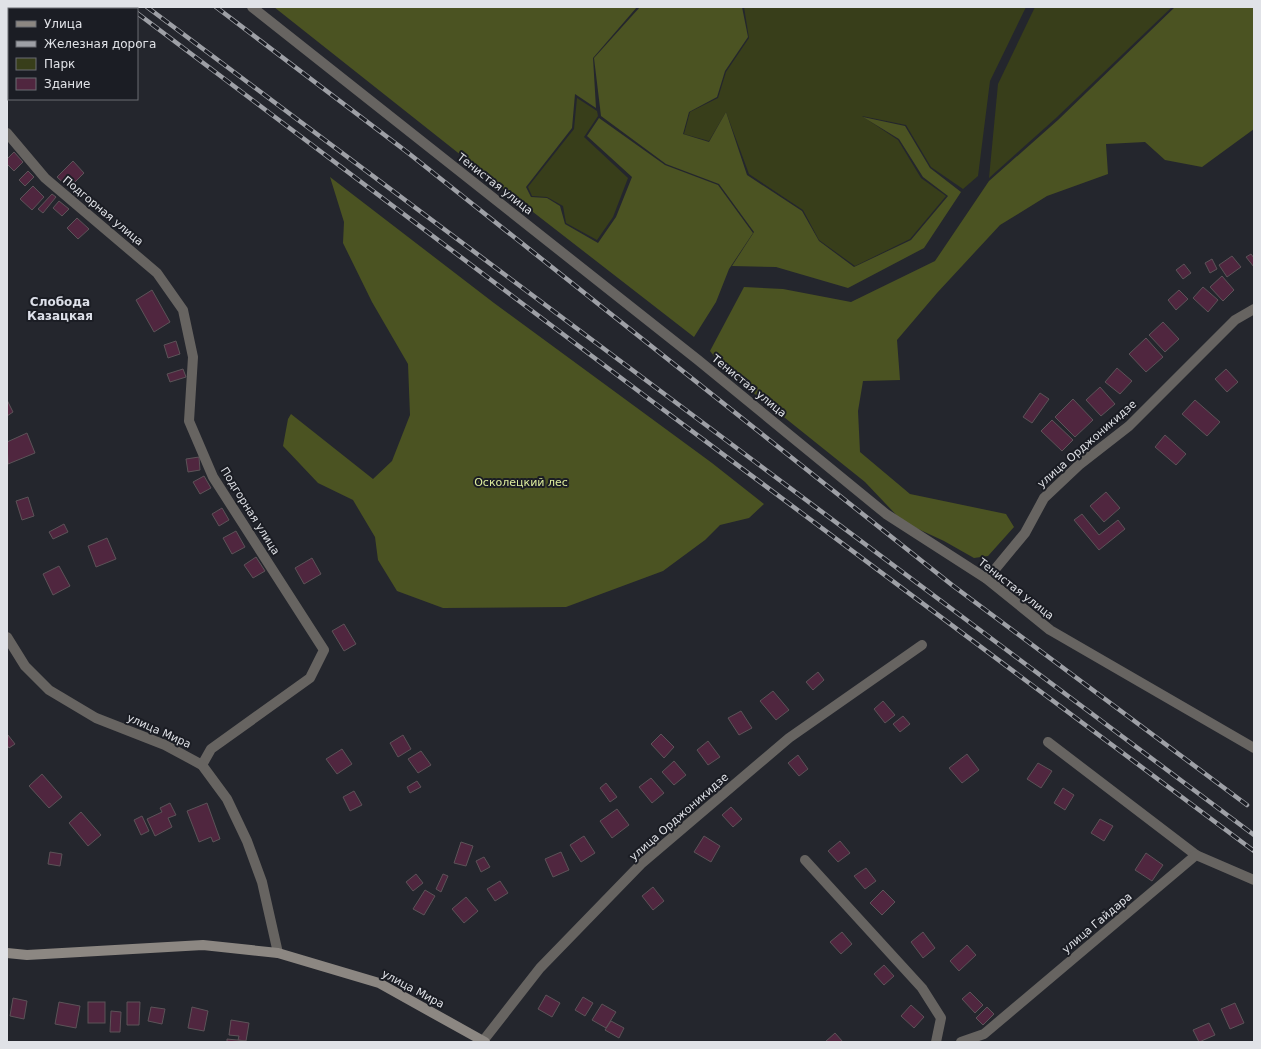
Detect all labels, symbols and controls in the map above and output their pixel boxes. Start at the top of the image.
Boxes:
legend [8,8,138,100]
text: Улица [44,17,82,31]
text: Железная дорога [44,37,156,51]
text: Парк [44,57,75,71]
text: Здание [44,77,90,91]
street label: Тенистая улица [454,150,535,217]
street label: Подгорная улица [60,174,146,248]
district label: Слобода Казацкая [27,295,93,323]
street label: Тенистая улица [708,351,789,420]
street label: улица Орджоникидзе [1035,397,1139,490]
street label: Подгорная улица [218,465,282,557]
park label: Осколецкий лес [474,476,568,489]
street label: Тенистая улица [975,555,1056,622]
street label: улица Мира [125,711,193,751]
street label: улица Орджоникидзе [627,770,731,863]
street label: улица Гайдара [1059,890,1135,956]
street label: улица Мира [380,967,446,1011]

